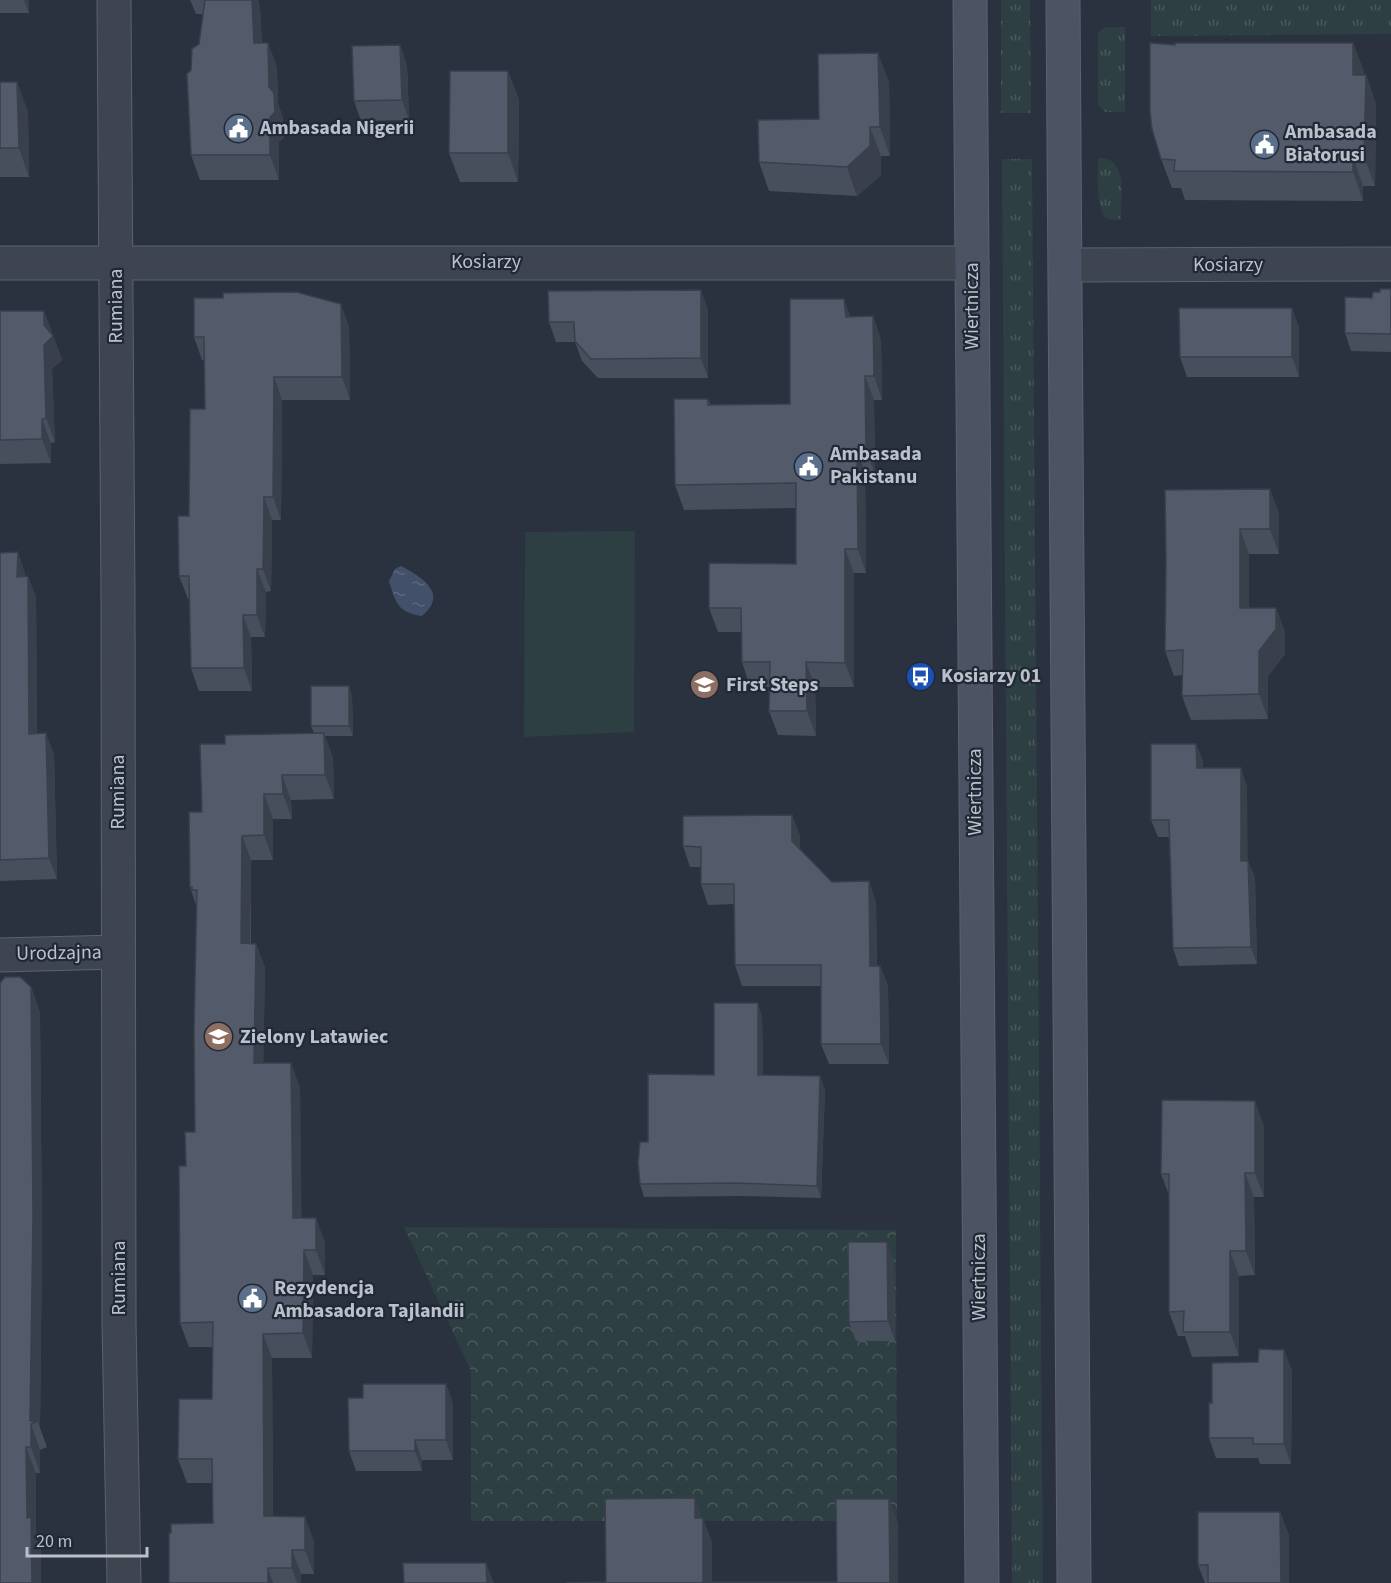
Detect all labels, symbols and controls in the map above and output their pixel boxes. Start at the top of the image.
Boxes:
public building icon: Ambasada Nigerii [223,112,255,144]
place label: Ambasada Nigerii [259,114,414,142]
place label: Ambasada Białorusi [1284,118,1377,169]
public building icon: Ambasada Białorusi [1248,128,1280,160]
street label: Kosiarzy [451,248,522,276]
street label: Kosiarzy [1193,251,1264,279]
street label: Wiertnicza [958,262,986,350]
street label: Rumiana [102,269,130,343]
place label: Ambasada Pakistanu [829,440,922,491]
public building icon: Ambasada Pakistanu [793,450,825,482]
bus stop icon: Kosiarzy 01 [904,660,936,692]
place label: Kosiarzy 01 [941,662,1041,690]
school or university icon: First Steps [689,669,721,701]
place label: First Steps [726,671,818,699]
street label: Wiertnicza [961,748,989,836]
street label: Rumiana [104,755,132,829]
street label: Urodzajna [16,938,102,968]
school or university icon: Zielony Latawiec [203,1021,235,1053]
place label: Zielony Latawiec [240,1023,388,1051]
street label: Wiertnicza [965,1233,993,1321]
street label: Rumiana [105,1241,133,1315]
place label: Rezydencja Ambasadora Tajlandii [273,1274,464,1325]
public building icon: Rezydencja Ambasadora Tajlandii [237,1283,269,1315]
scale bar [27,1520,147,1558]
text: 20 m [36,1529,72,1554]

